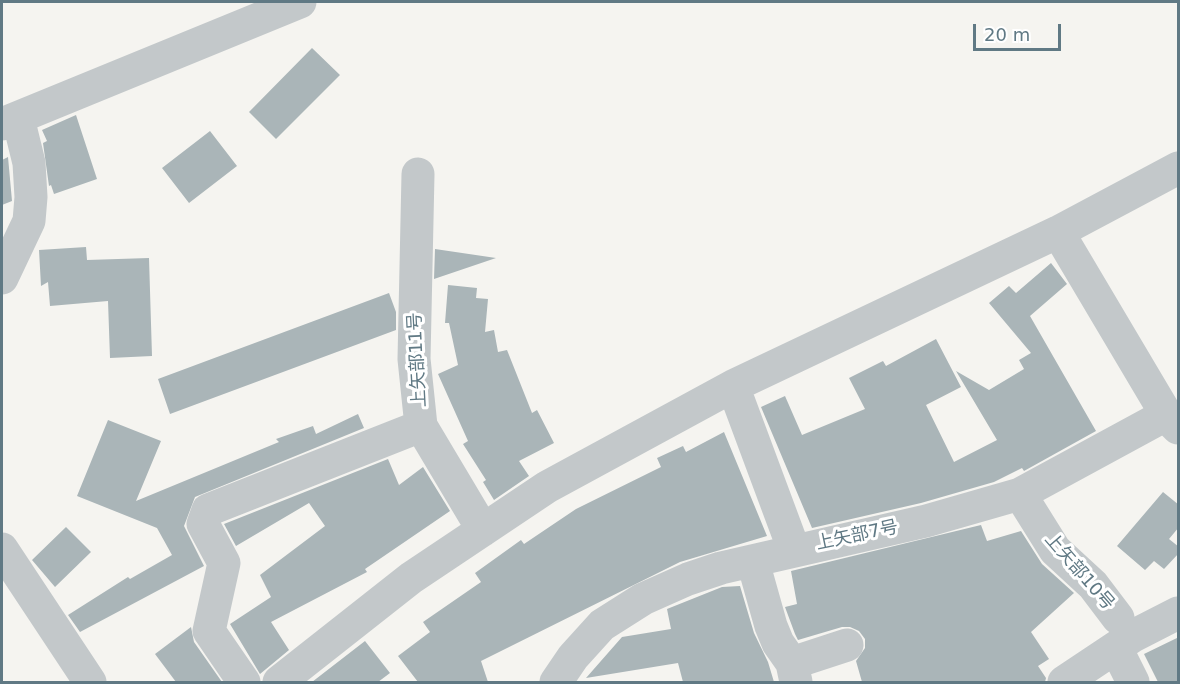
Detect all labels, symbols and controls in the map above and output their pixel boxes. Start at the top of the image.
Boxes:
scale bar [976,12,1064,50]
text: 20 m [984,24,1030,45]
street label: 上矢部11号 [405,312,431,408]
street label: 上矢部7号 [814,517,900,555]
street label: 上矢部10号 [1040,529,1118,615]

